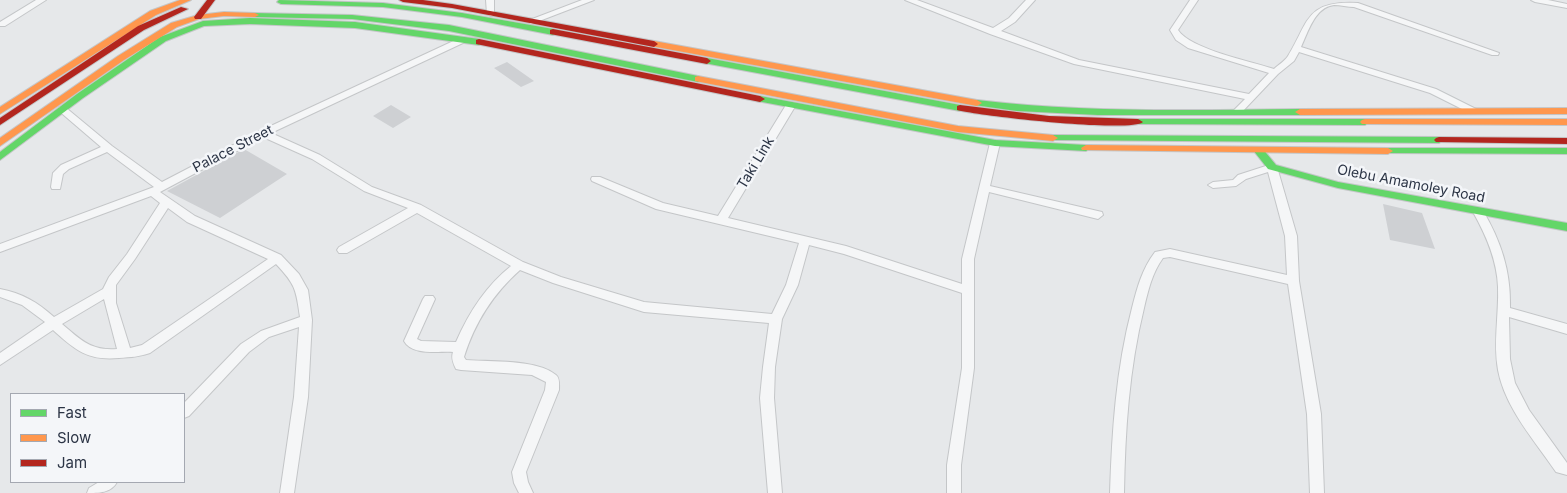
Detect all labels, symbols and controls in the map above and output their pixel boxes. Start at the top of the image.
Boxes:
street label: Palace Street [190,122,276,176]
street label: Taki Link [734,134,778,192]
street label: Olebu Amamoley Road [1336,161,1486,207]
legend [10,393,185,483]
text: Fast [57,403,87,422]
text: Slow [57,428,91,447]
text: Jam [57,453,87,472]

